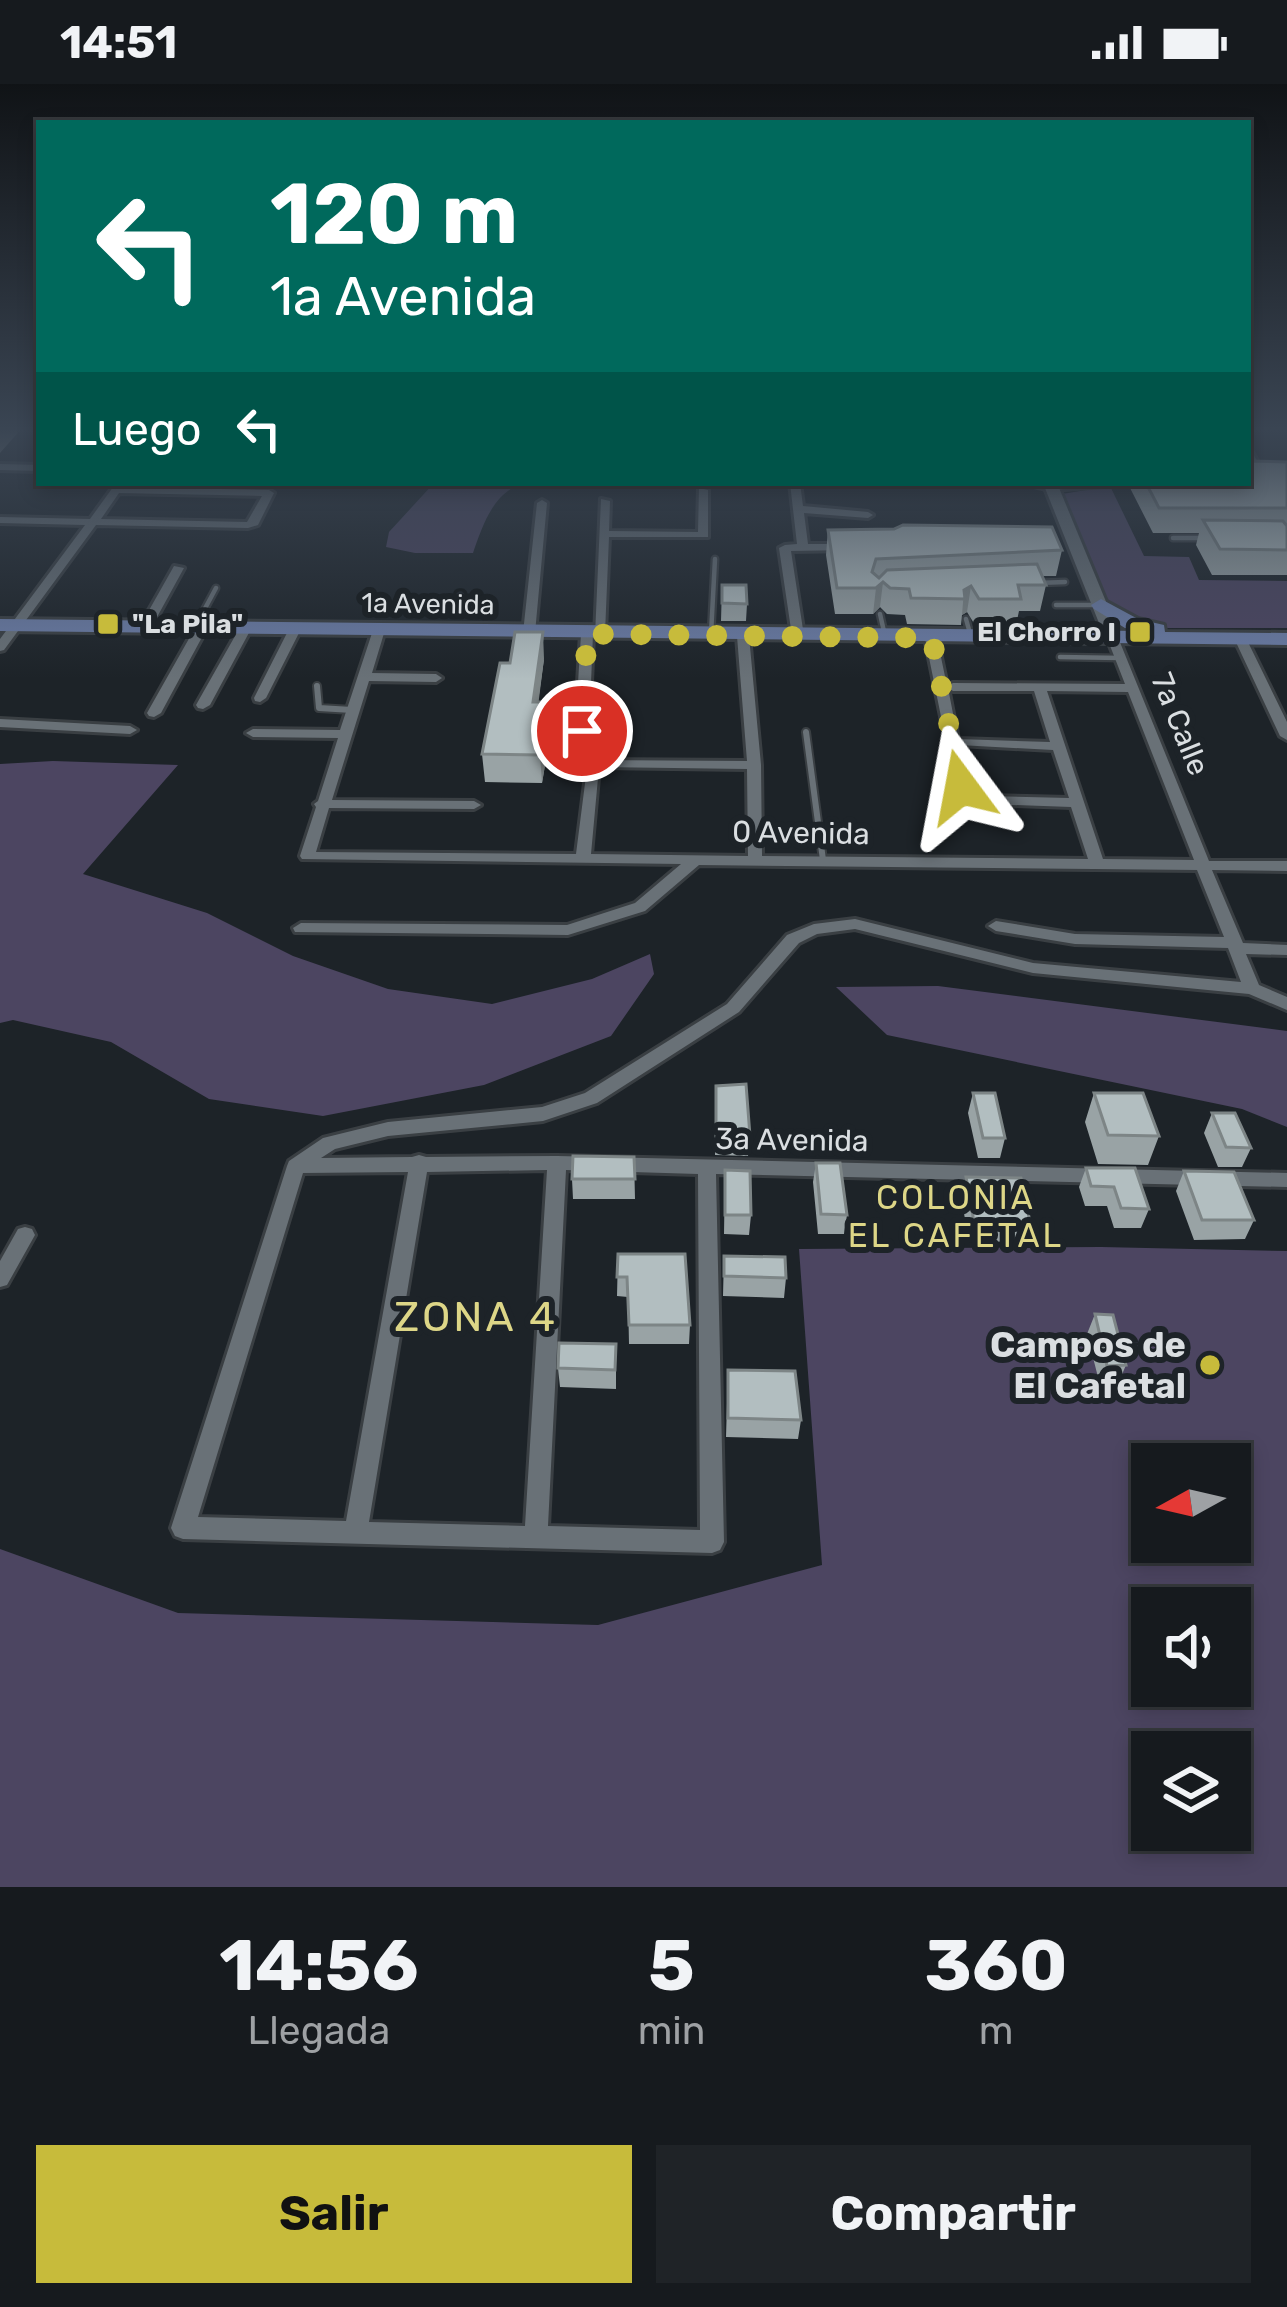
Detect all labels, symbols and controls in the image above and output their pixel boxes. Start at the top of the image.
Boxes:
text: 14:51 [60,16,177,69]
text: 120 m [270,164,518,264]
icon: left [72,168,228,324]
text: 1a Avenida [270,265,536,329]
icon: left [226,396,292,462]
text: Luego [72,403,202,456]
street label: 1a Avenida [361,587,495,621]
place label: "La Pila" [132,608,243,640]
marker: "La Pila" [95,611,121,637]
place label: El Chorro I [977,616,1116,648]
marker: El Chorro I [1127,619,1153,645]
street label: 7a Calle [1143,668,1217,780]
pin [531,680,633,782]
icon: arrive [549,698,615,764]
position arrow [898,724,1024,850]
street label: 0 Avenida [732,814,870,852]
street label: 3a Avenida [715,1121,869,1159]
district label: COLONIA EL CAFETAL [848,1178,1064,1255]
district label: ZONA 4 [394,1292,558,1342]
place label: Campos de El Cafetal [990,1323,1186,1407]
marker: Campos de El Cafetal [1197,1352,1223,1378]
north arrow [1131,1443,1251,1563]
map controls [1131,1443,1251,1851]
button: sound [1131,1587,1251,1707]
button: layers [1131,1731,1251,1851]
text: 14:56 [219,1923,419,2008]
text: 5 [648,1923,695,2008]
text: 360 [925,1923,1068,2008]
text: Llegada [247,2008,390,2054]
text: min [638,2008,705,2054]
text: m [979,2008,1014,2054]
button: Salir [36,2145,632,2283]
button: Compartir [656,2145,1251,2283]

